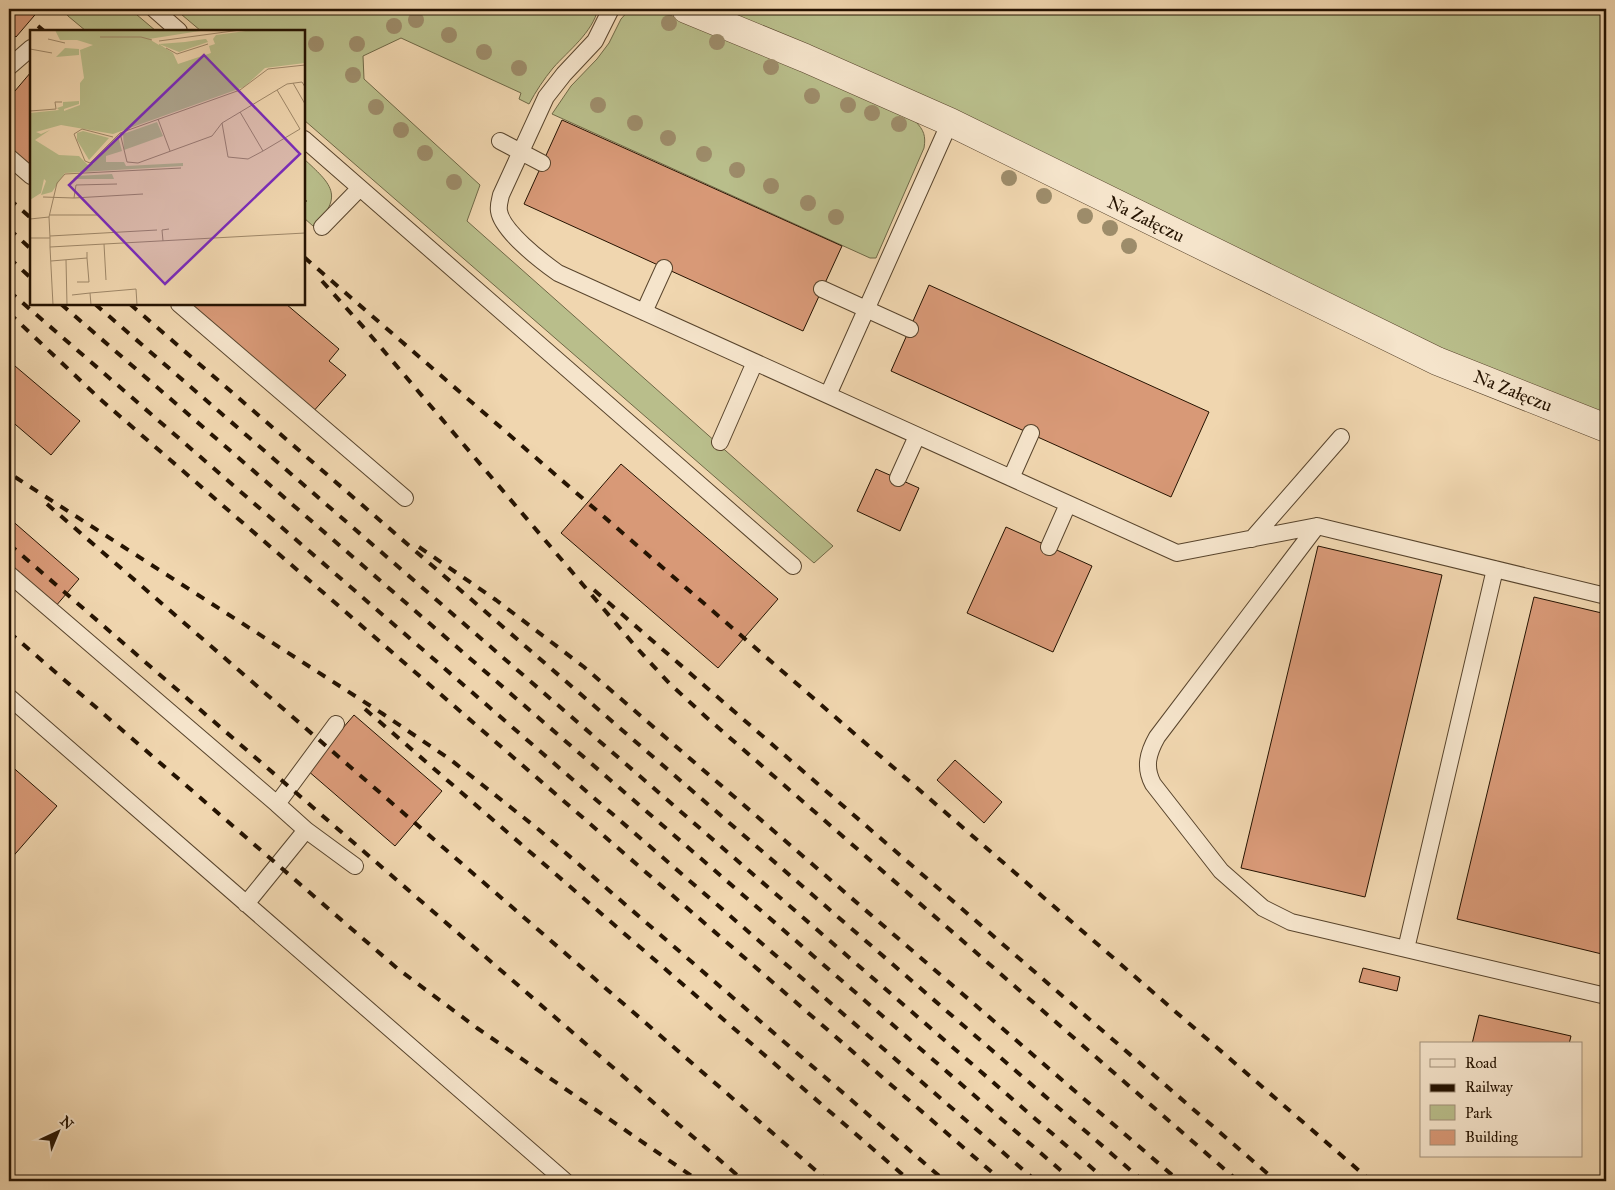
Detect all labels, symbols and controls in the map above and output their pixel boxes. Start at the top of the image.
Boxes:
inset map [30,30,305,305]
street label: Na Załęczu [1104,191,1188,247]
street label: Na Załęczu [1470,365,1556,417]
legend [1420,1042,1582,1158]
text: Road [1465,1054,1497,1072]
text: Railway [1465,1078,1514,1096]
text: Park [1465,1104,1492,1122]
north arrow [32,1108,82,1158]
text: N [57,1113,77,1133]
text: Building [1465,1128,1519,1146]

